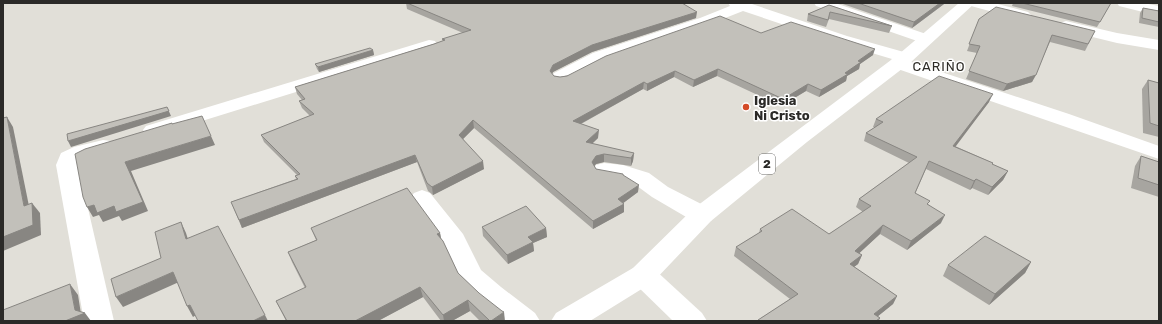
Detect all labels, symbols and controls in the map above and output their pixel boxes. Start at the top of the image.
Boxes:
district label: CARIÑO [912,59,966,74]
place label: Iglesia Ni Cristo [754,93,810,123]
marker: Iglesia Ni Cristo [741,102,751,112]
road number: 2 [759,154,775,174]

